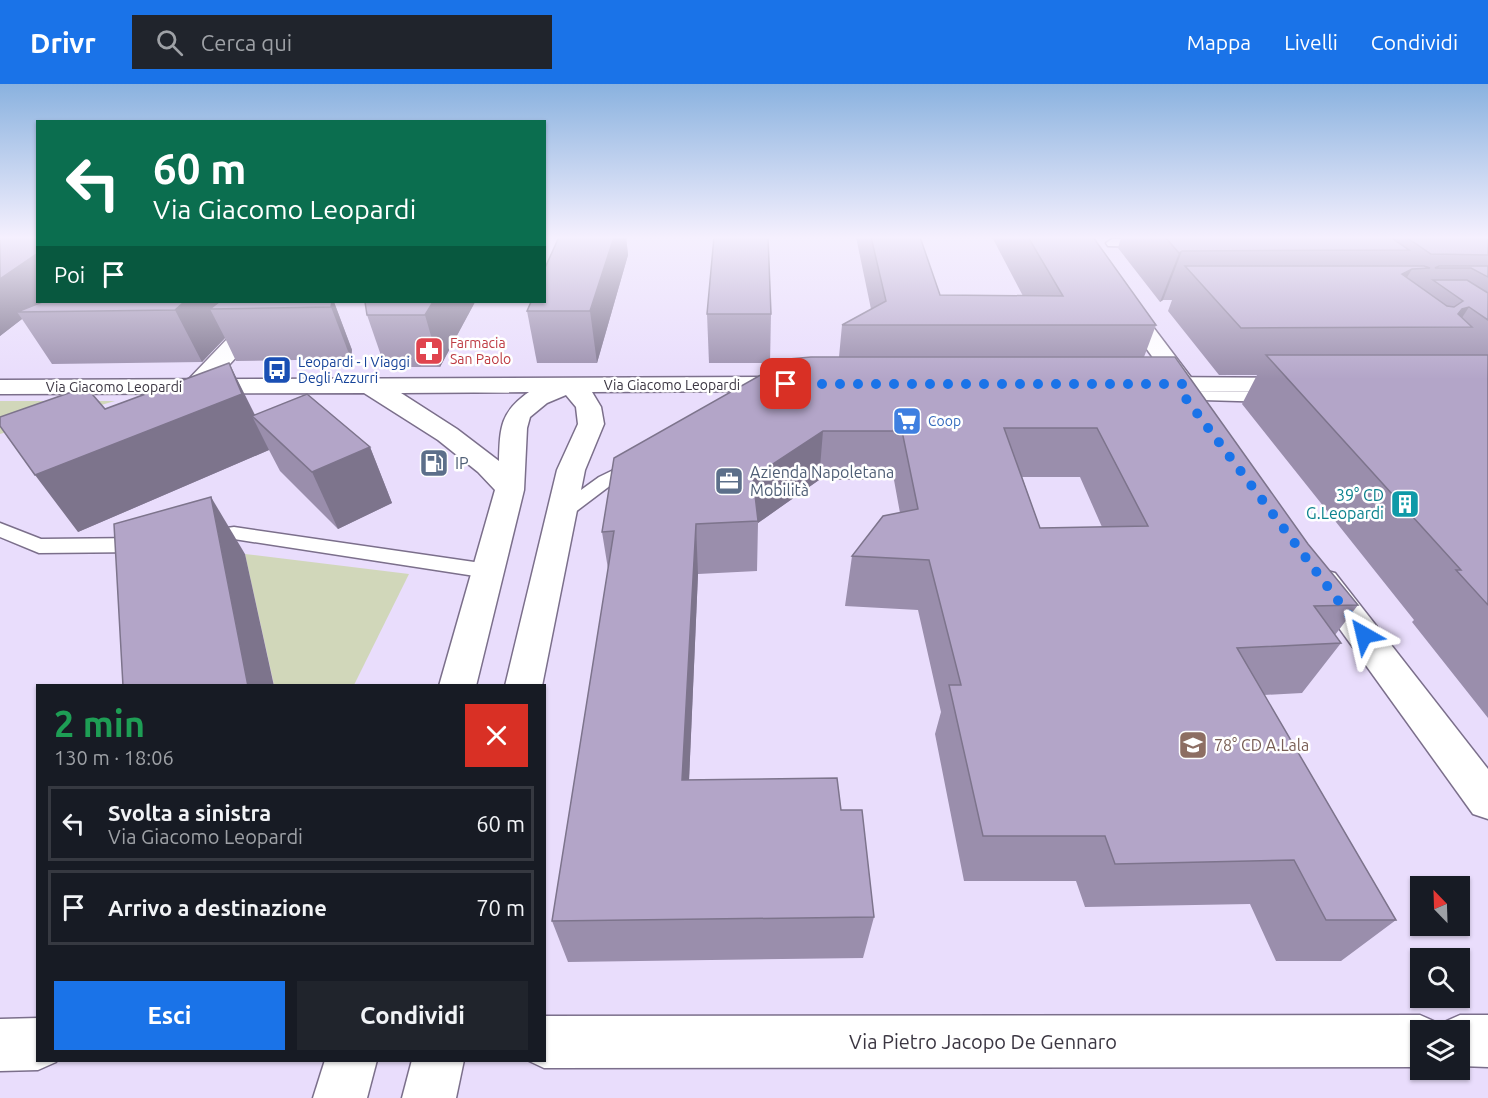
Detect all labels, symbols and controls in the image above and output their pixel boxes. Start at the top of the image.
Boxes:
search box [132,15,552,69]
icon: search [153,26,186,59]
text: Drivr [30,27,96,58]
text: Cerca qui [201,30,292,55]
text: Mappa [1187,30,1251,54]
text: Livelli [1284,30,1338,54]
text: Condividi [1371,30,1458,54]
icon: left [54,144,132,222]
text: 60 m [153,145,247,192]
text: Via Giacomo Leopardi [153,194,416,224]
icon: arrive [97,258,130,291]
text: Poi [54,262,85,287]
pharmacy icon: Farmacia San Paolo [413,335,445,367]
place label: Farmacia San Paolo [450,335,511,367]
bus stop icon: Leopardi - I Viaggi Degli Azzurri [261,354,293,386]
place label: Leopardi - I Viaggi Degli Azzurri [298,354,410,386]
pin [760,358,811,409]
icon: arrive [769,367,802,400]
street label: Via Giacomo Leopardi [604,377,740,393]
street label: Via Giacomo Leopardi [46,379,182,395]
supermarket icon: Coop [891,405,923,437]
place label: Coop [928,413,961,429]
fuel station icon: IP [418,447,450,479]
place label: IP [455,454,469,472]
place label: Azienda Napoletana Mobilità [750,463,894,499]
office icon: Azienda Napoletana Mobilità [713,465,745,497]
place label: 39° CD G.Leopardi [1306,486,1384,522]
building icon: 39° CD G.Leopardi [1389,488,1421,520]
position arrow [1332,603,1396,667]
text: 2 min [54,703,145,744]
button: close [465,704,528,767]
school or university icon: 78° CD A.Lala [1177,729,1209,761]
place label: 78° CD A.Lala [1214,736,1309,754]
text: 130 m · 18:06 [54,746,174,769]
text: Svolta a sinistra [108,800,271,825]
icon: left [57,807,90,840]
text: 60 m [476,811,525,836]
text: Via Giacomo Leopardi [108,825,303,848]
north arrow [1410,876,1470,936]
map controls [1410,876,1470,1080]
icon: arrive [57,891,90,924]
text: Arrivo a destinazione [108,895,327,920]
text: 70 m [476,895,525,920]
button: search [1410,948,1470,1008]
button: Esci [54,981,285,1050]
button: Condividi [297,981,528,1050]
button: layers [1410,1020,1470,1080]
street label: Via Pietro Jacopo De Gennaro [849,1030,1117,1053]

